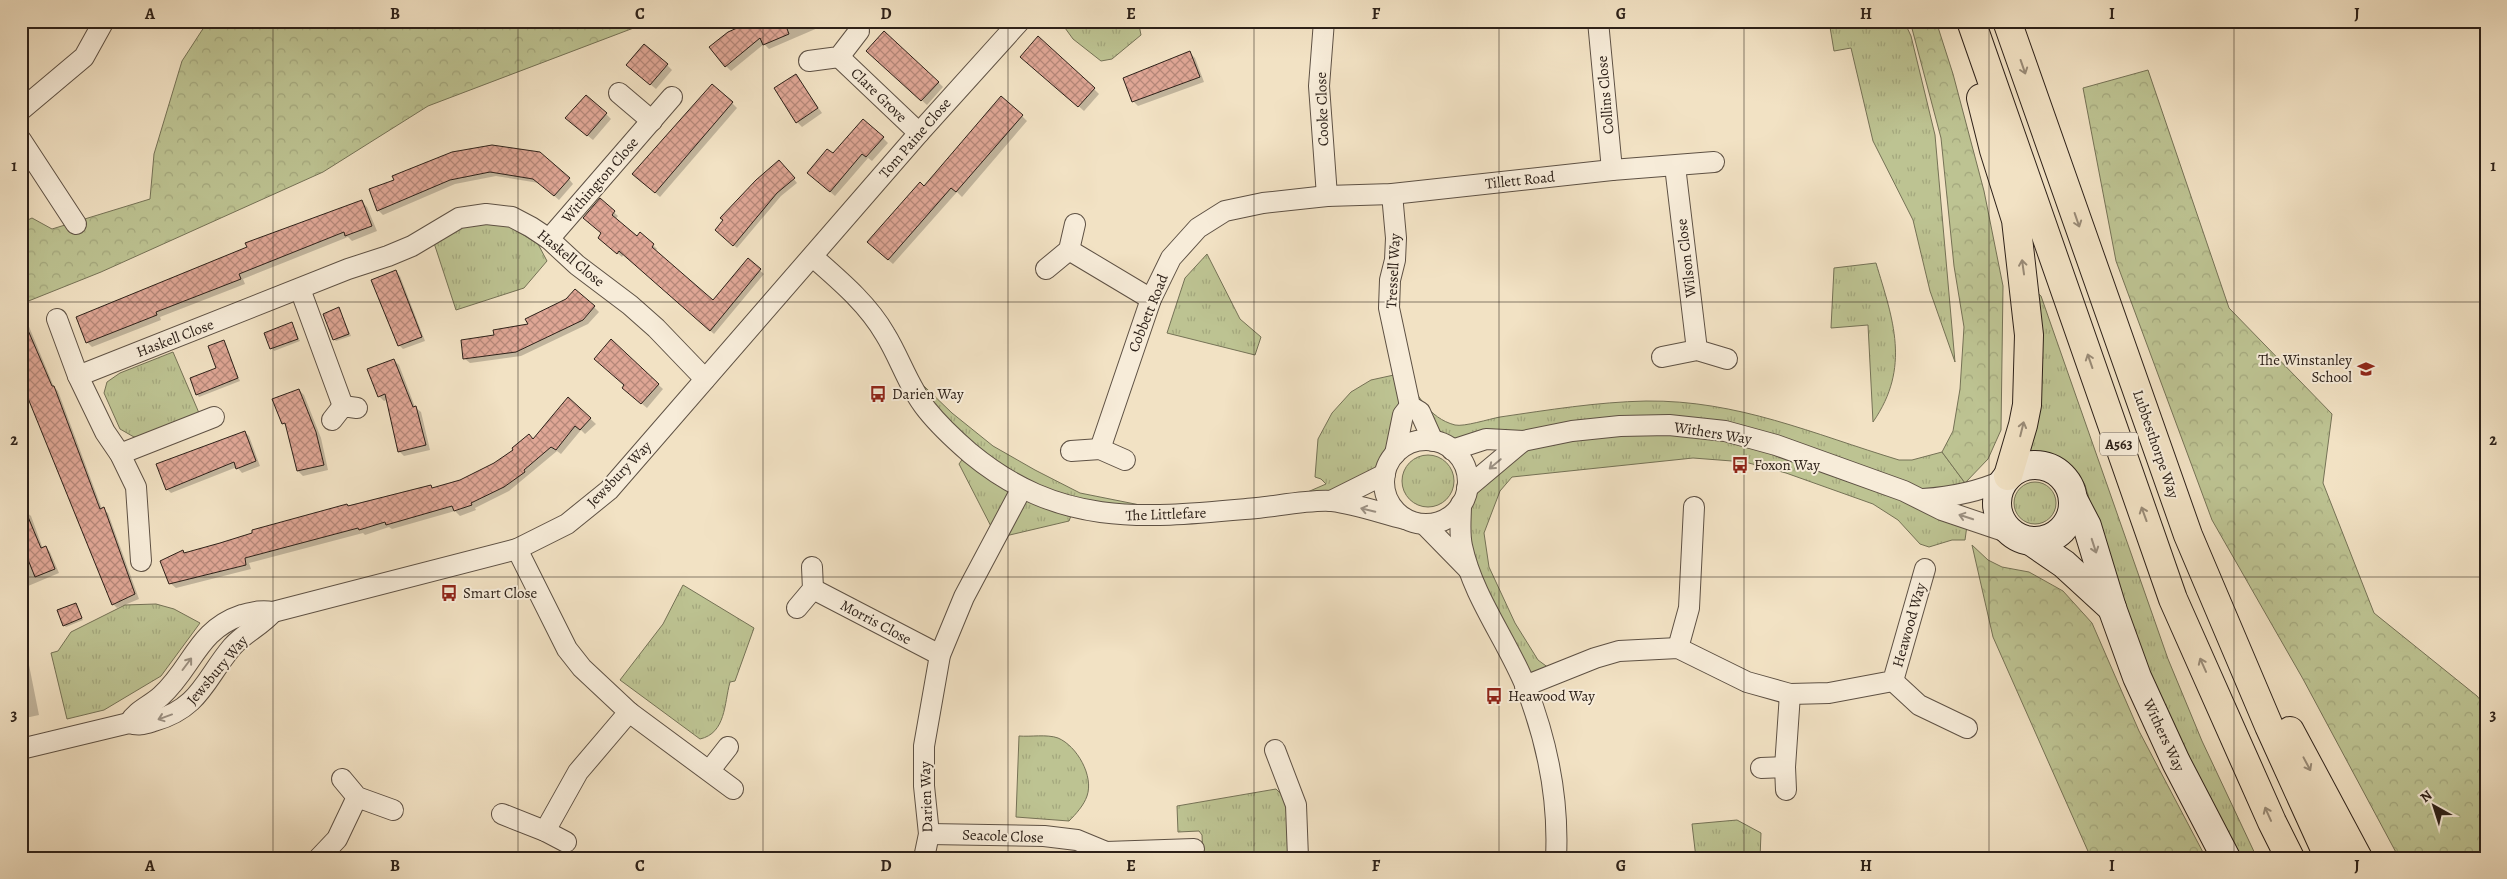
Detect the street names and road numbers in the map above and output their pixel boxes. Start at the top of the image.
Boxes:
street label: Collins Close [1592,55,1618,135]
street label: Clare Grove [847,63,912,127]
street label: Cooke Close [1311,71,1333,146]
street label: Tom Paine Close [874,93,956,183]
street label: Withington Close [557,133,643,228]
street label: Tillett Road [1484,166,1557,194]
street label: Wilson Close [1671,217,1701,300]
street label: Haskell Close [533,225,609,292]
street label: Tressell Way [1381,233,1405,309]
street label: Cobbett Road [1123,270,1173,355]
street label: Haskell Close [133,314,217,362]
street label: Lubbesthorpe Way [2128,387,2184,501]
street label: Withers Way [1672,417,1753,449]
road number: A563 [2100,432,2138,456]
street label: Jewsbury Way [582,436,656,512]
street label: The Littlefare [1125,503,1207,525]
street label: Heawood Way [1887,580,1931,670]
street label: Morris Close [837,595,915,649]
street label: Jewsbury Way [182,631,252,709]
street label: Withers Way [2138,694,2190,775]
street label: Darien Way [915,761,937,833]
street label: Seacole Close [962,825,1044,847]

